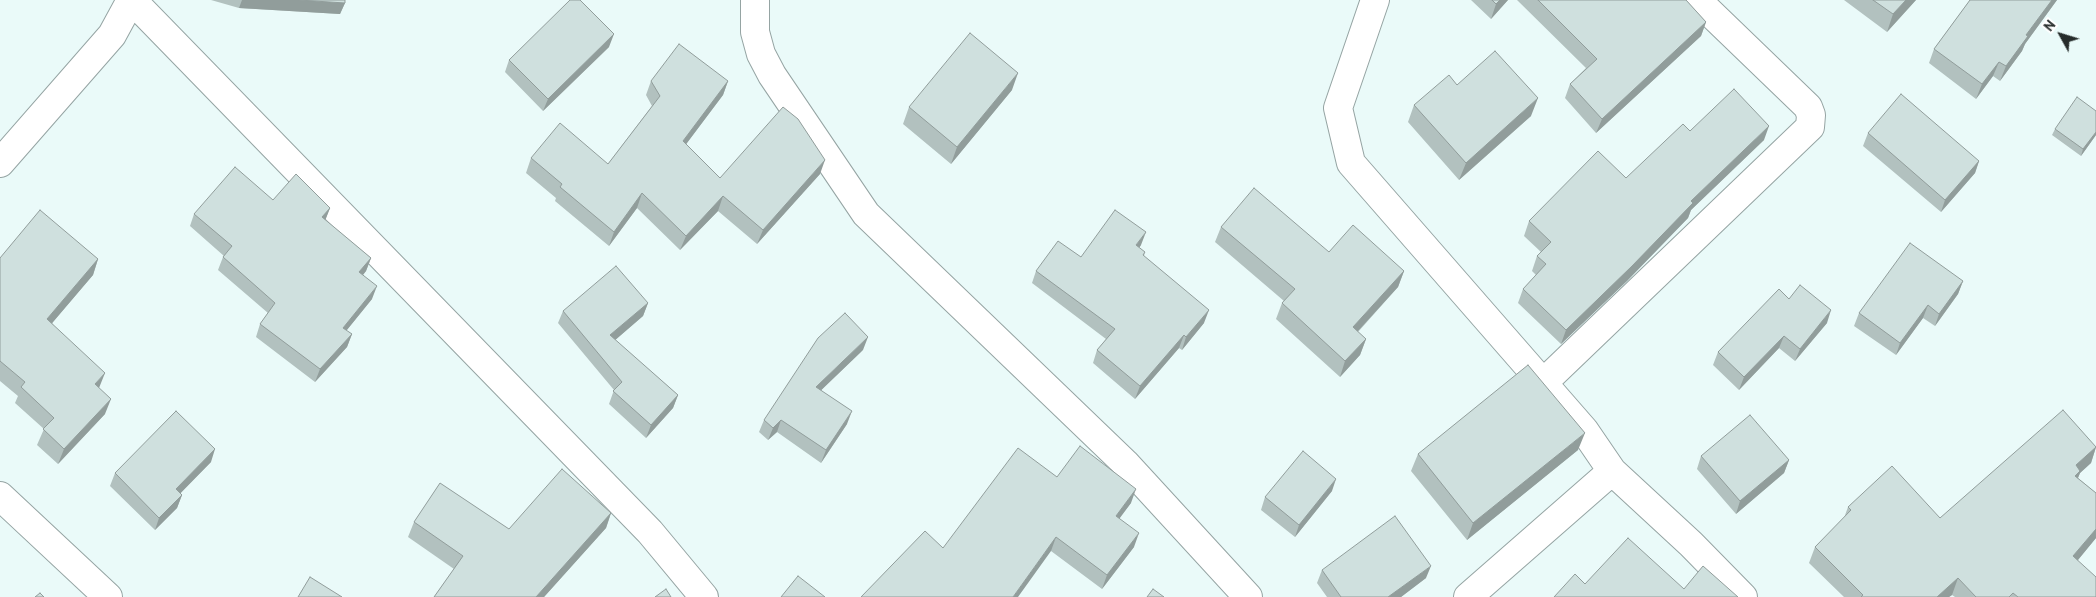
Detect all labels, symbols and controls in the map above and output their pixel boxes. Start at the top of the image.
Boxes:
north arrow [2036,10,2086,60]
text: N [2039,16,2059,35]

